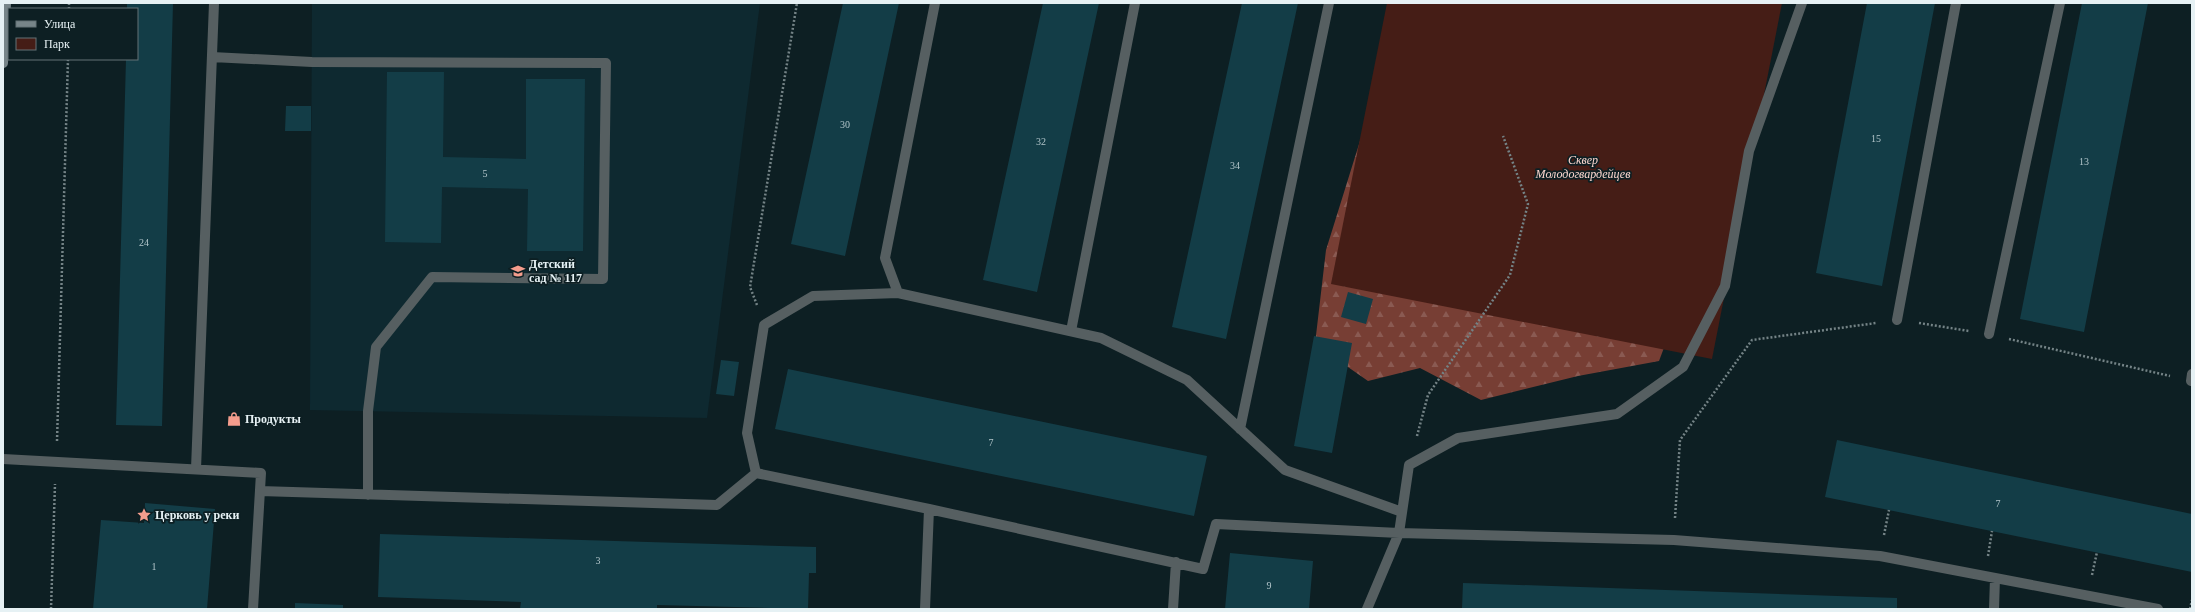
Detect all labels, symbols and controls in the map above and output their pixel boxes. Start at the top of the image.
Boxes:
legend [8,8,138,60]
text: Улица [44,17,76,31]
text: Парк [44,37,70,51]
house number: 30 [840,119,850,130]
house number: 15 [1871,133,1881,144]
house number: 32 [1036,136,1046,147]
park label: Сквер Молодогвардейцев [1535,153,1630,181]
house number: 13 [2079,156,2089,167]
house number: 34 [1230,160,1240,171]
house number: 5 [483,168,488,179]
house number: 24 [139,237,149,248]
place label: Детский сад № 117 [529,257,582,285]
school or university icon: Детский сад № 117 [510,263,526,279]
shop icon: Продукты [226,411,242,427]
place label: Продукты [245,412,302,426]
house number: 7 [989,437,994,448]
house number: 7 [1996,498,2001,509]
place icon: Церковь у реки [136,507,152,523]
place label: Церковь у реки [155,508,240,522]
house number: 3 [596,555,601,566]
house number: 1 [152,561,157,572]
house number: 9 [1267,580,1272,591]

